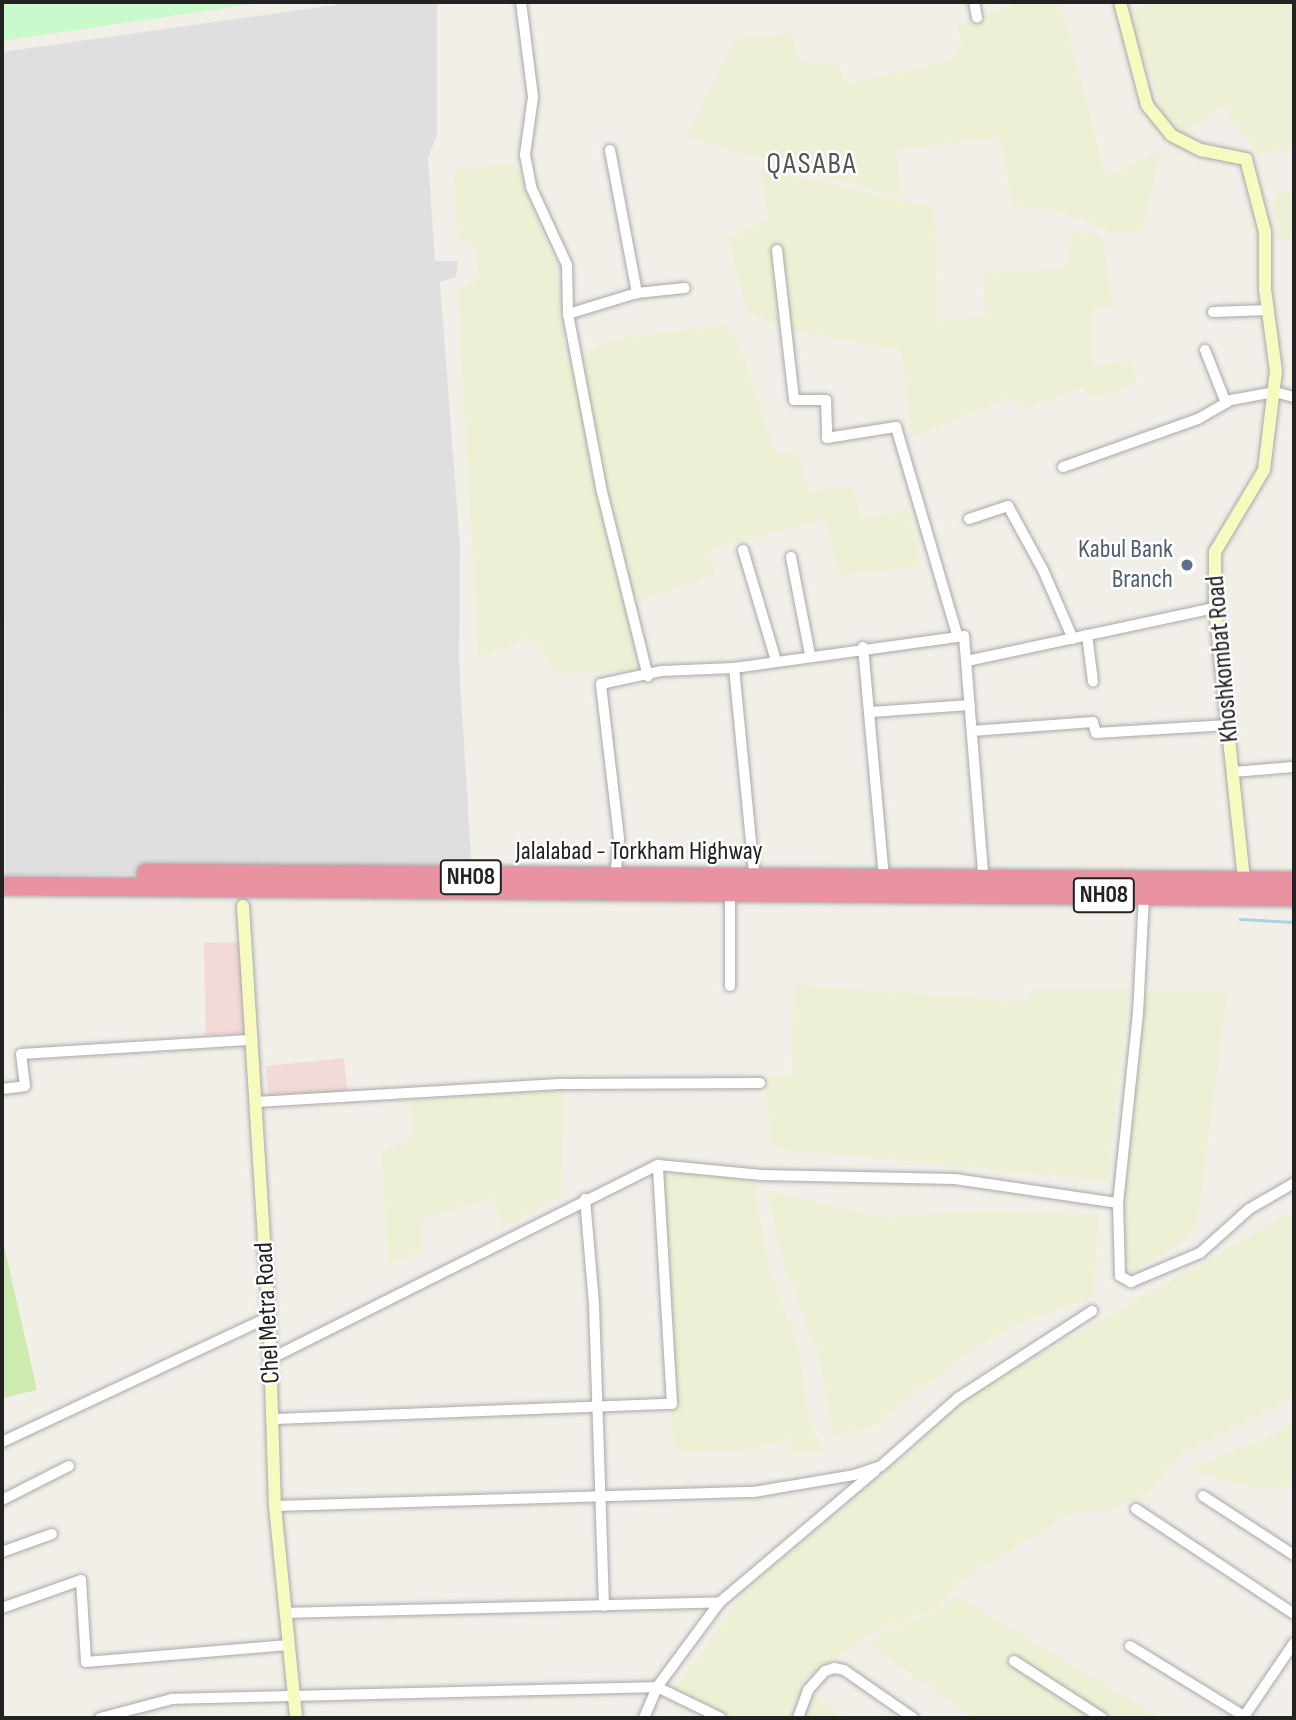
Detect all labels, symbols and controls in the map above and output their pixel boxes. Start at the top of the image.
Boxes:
district label: QASABA [767,146,857,182]
place label: Kabul Bank Branch [1078,534,1173,596]
marker: Kabul Bank Branch [1179,557,1195,573]
street label: Khoshkombat Road [1200,574,1246,744]
street label: Jalalabad - Torkham Highway [515,836,763,868]
road number: NH08 [440,856,503,898]
road number: NH08 [1072,874,1136,916]
street label: Chel Metra Road [249,1242,287,1384]

